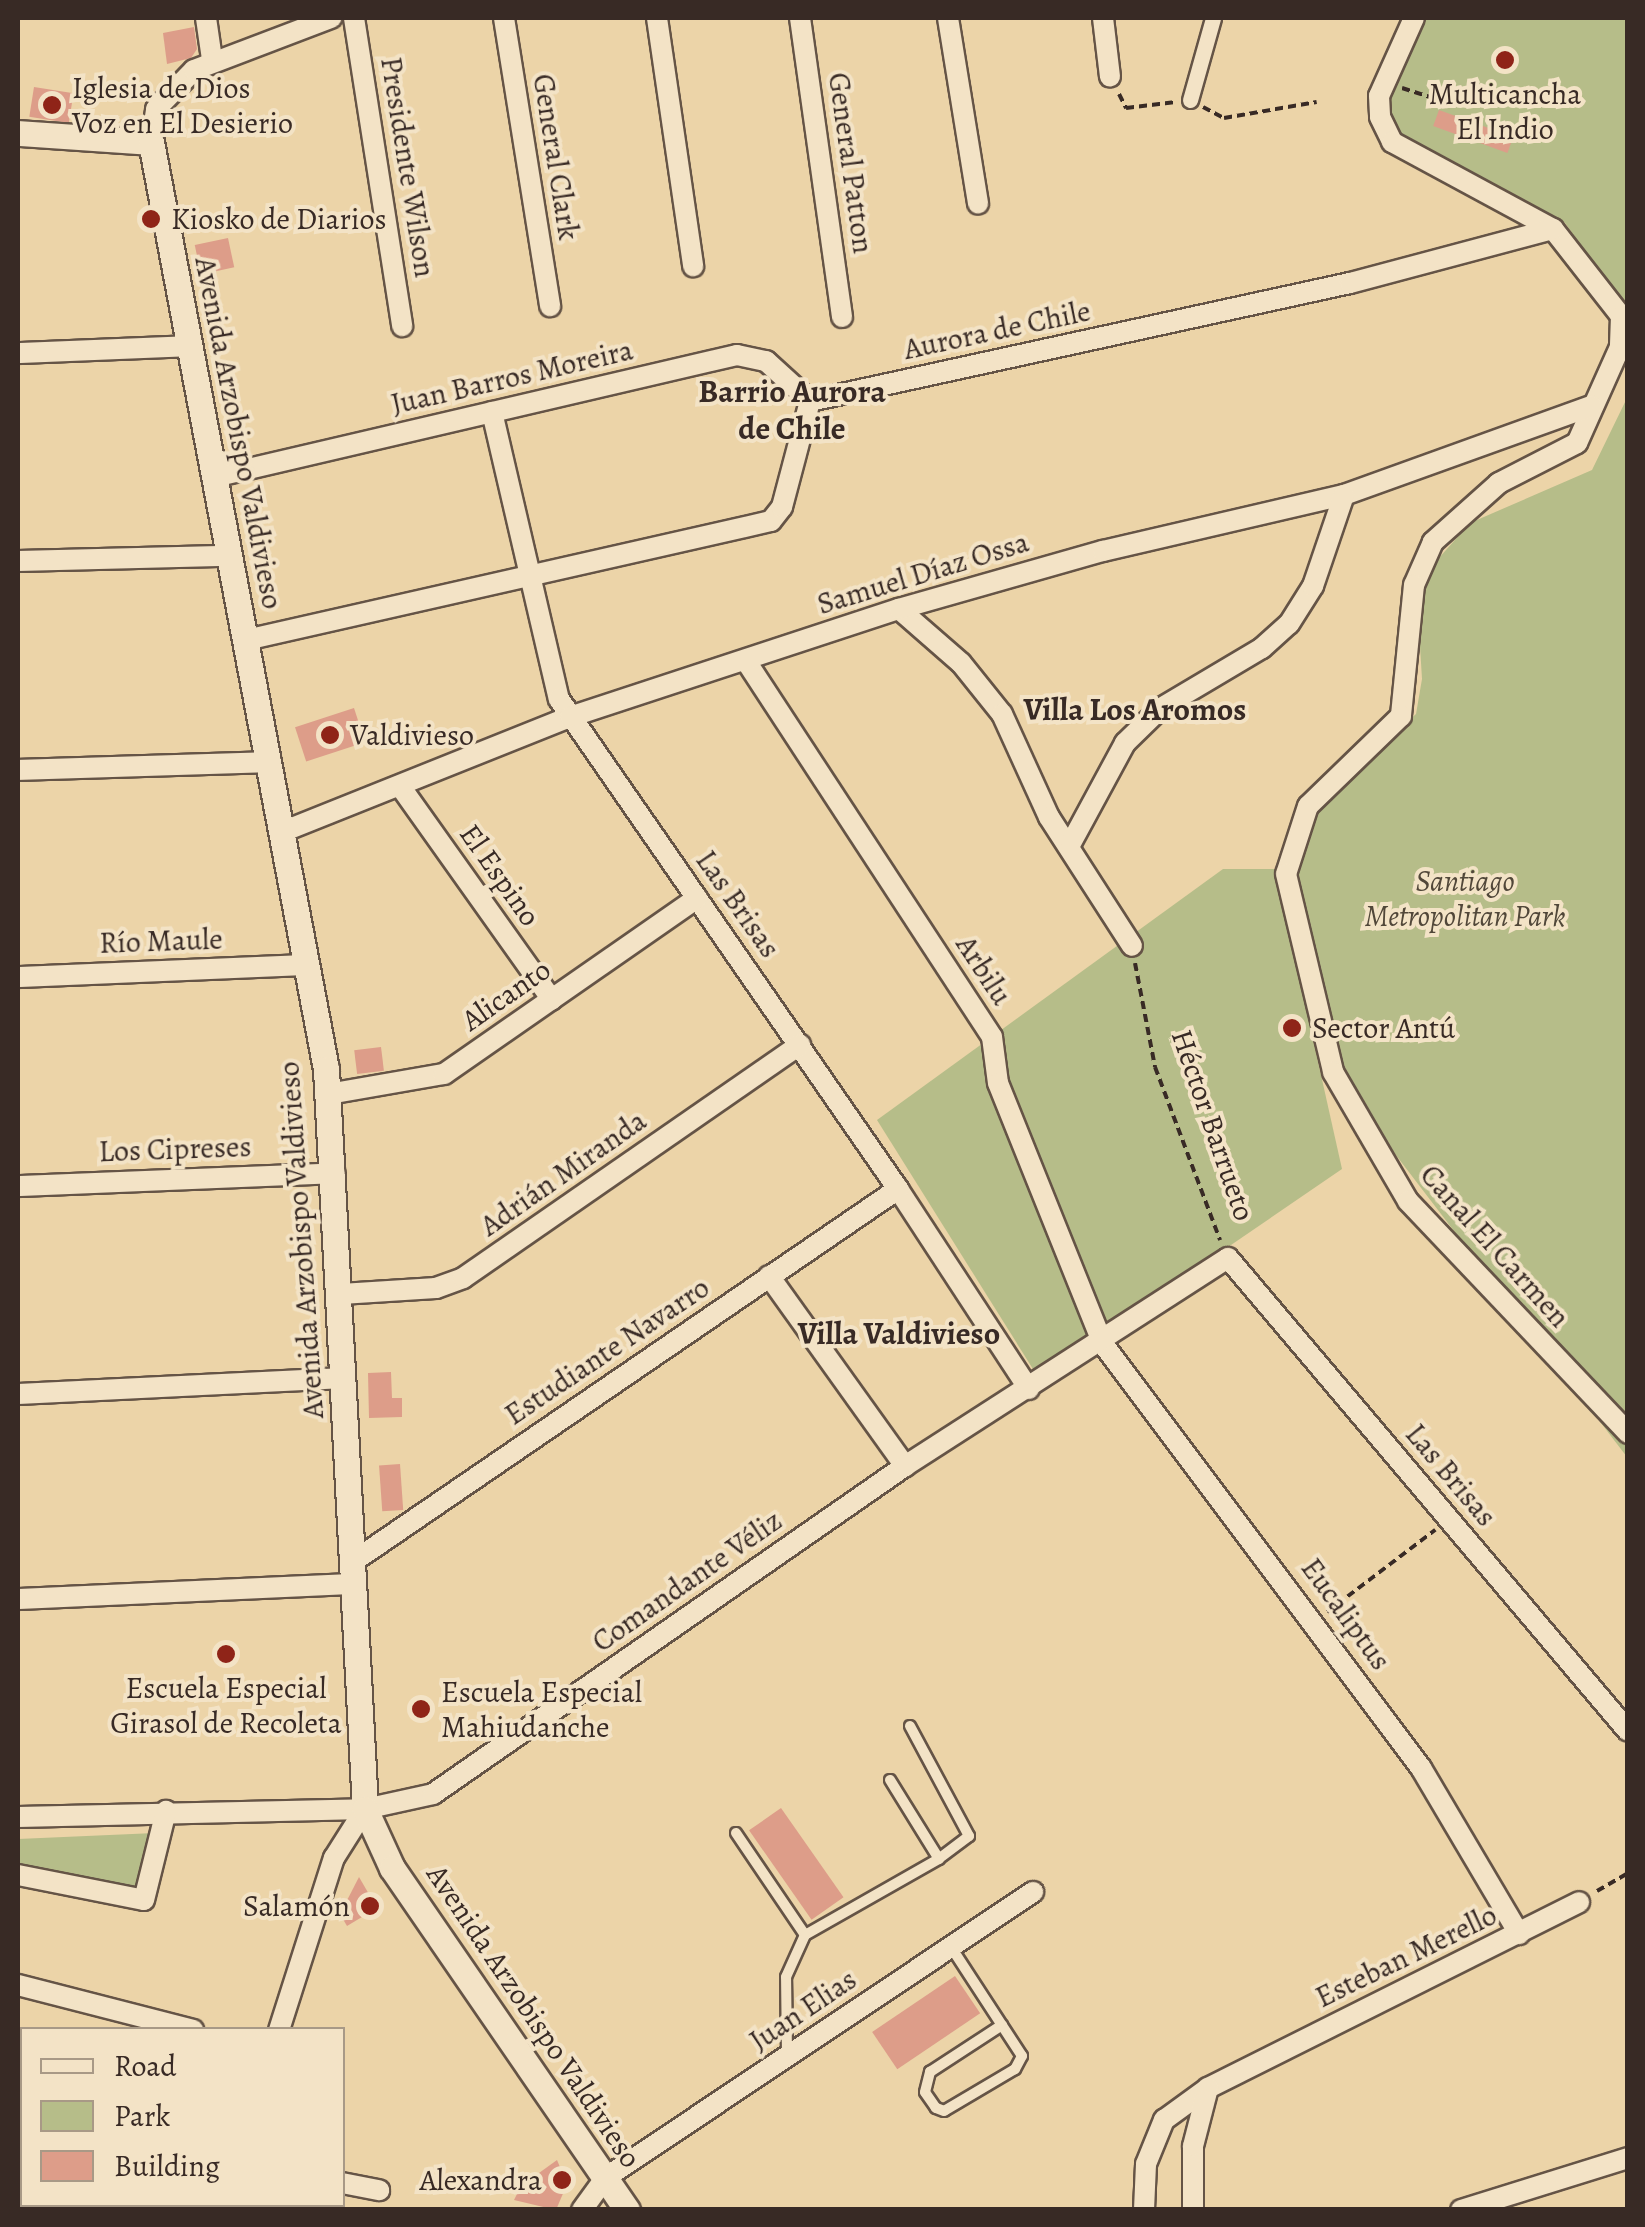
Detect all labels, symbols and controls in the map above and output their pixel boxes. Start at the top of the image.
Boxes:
marker: Multicancha El Indio [1494,49,1516,71]
street label: Presidente Wilson [373,54,443,280]
place label: Iglesia de Dios Voz en El Desierio [72,70,293,140]
street label: General Patton [820,70,882,256]
street label: General Clark [525,71,587,243]
place label: Multicancha El Indio [1429,76,1581,146]
marker: Iglesia de Dios Voz en El Desierio [41,94,63,116]
place label: Kiosko de Diarios [171,201,386,237]
marker: Kiosko de Diarios [140,208,162,230]
street label: Avenida Arzobispo Valdivieso [187,254,291,612]
street label: Aurora de Chile [900,293,1094,367]
street label: Juan Barros Moreira [388,332,636,422]
district label: Barrio Aurora de Chile [698,373,886,448]
street label: Samuel Díaz Ossa [813,524,1033,622]
district label: Villa Los Aromos [1024,690,1246,728]
place label: Valdivieso [350,717,474,753]
marker: Valdivieso [319,724,341,746]
street label: El Espino [452,817,548,933]
street label: Las Brisas [688,843,788,965]
park label: Santiago Metropolitan Park [1365,863,1565,934]
street label: Río Maule [99,921,223,961]
street label: Arbilu [948,928,1020,1012]
street label: Alicanto [455,951,557,1039]
place label: Sector Antú [1312,1010,1455,1046]
marker: Sector Antú [1281,1017,1303,1039]
street label: Héctor Barrueto [1163,1025,1263,1225]
street label: Avenida Arzobispo Valdivieso [271,1060,331,1420]
street label: Adrián Miranda [473,1102,653,1244]
street label: Los Cipreses [98,1128,252,1170]
street label: Canal El Carmen [1413,1157,1577,1335]
street label: Estudiante Navarro [498,1269,716,1433]
district label: Villa Valdivieso [798,1314,1000,1352]
street label: Las Brisas [1398,1416,1504,1534]
street label: Comandante Véliz [585,1502,789,1660]
street label: Eucaliptus [1293,1551,1399,1677]
marker: Escuela Especial Girasol de Recoleta [215,1643,237,1665]
place label: Escuela Especial Girasol de Recoleta [110,1670,342,1740]
place label: Escuela Especial Mahiudanche [441,1674,642,1744]
marker: Escuela Especial Mahiudanche [410,1698,432,1720]
street label: Avenida Arzobispo Valdivieso [419,1858,649,2174]
place label: Salamón [243,1888,350,1924]
marker: Salamón [359,1895,381,1917]
street label: Esteban Merello [1309,1897,1503,2015]
street label: Juan Elias [743,1961,863,2059]
legend [20,2027,345,2207]
text: Road [114,2046,176,2086]
text: Park [114,2096,170,2136]
text: Building [114,2146,220,2186]
place label: Alexandra [420,2162,542,2198]
marker: Alexandra [551,2169,573,2191]

